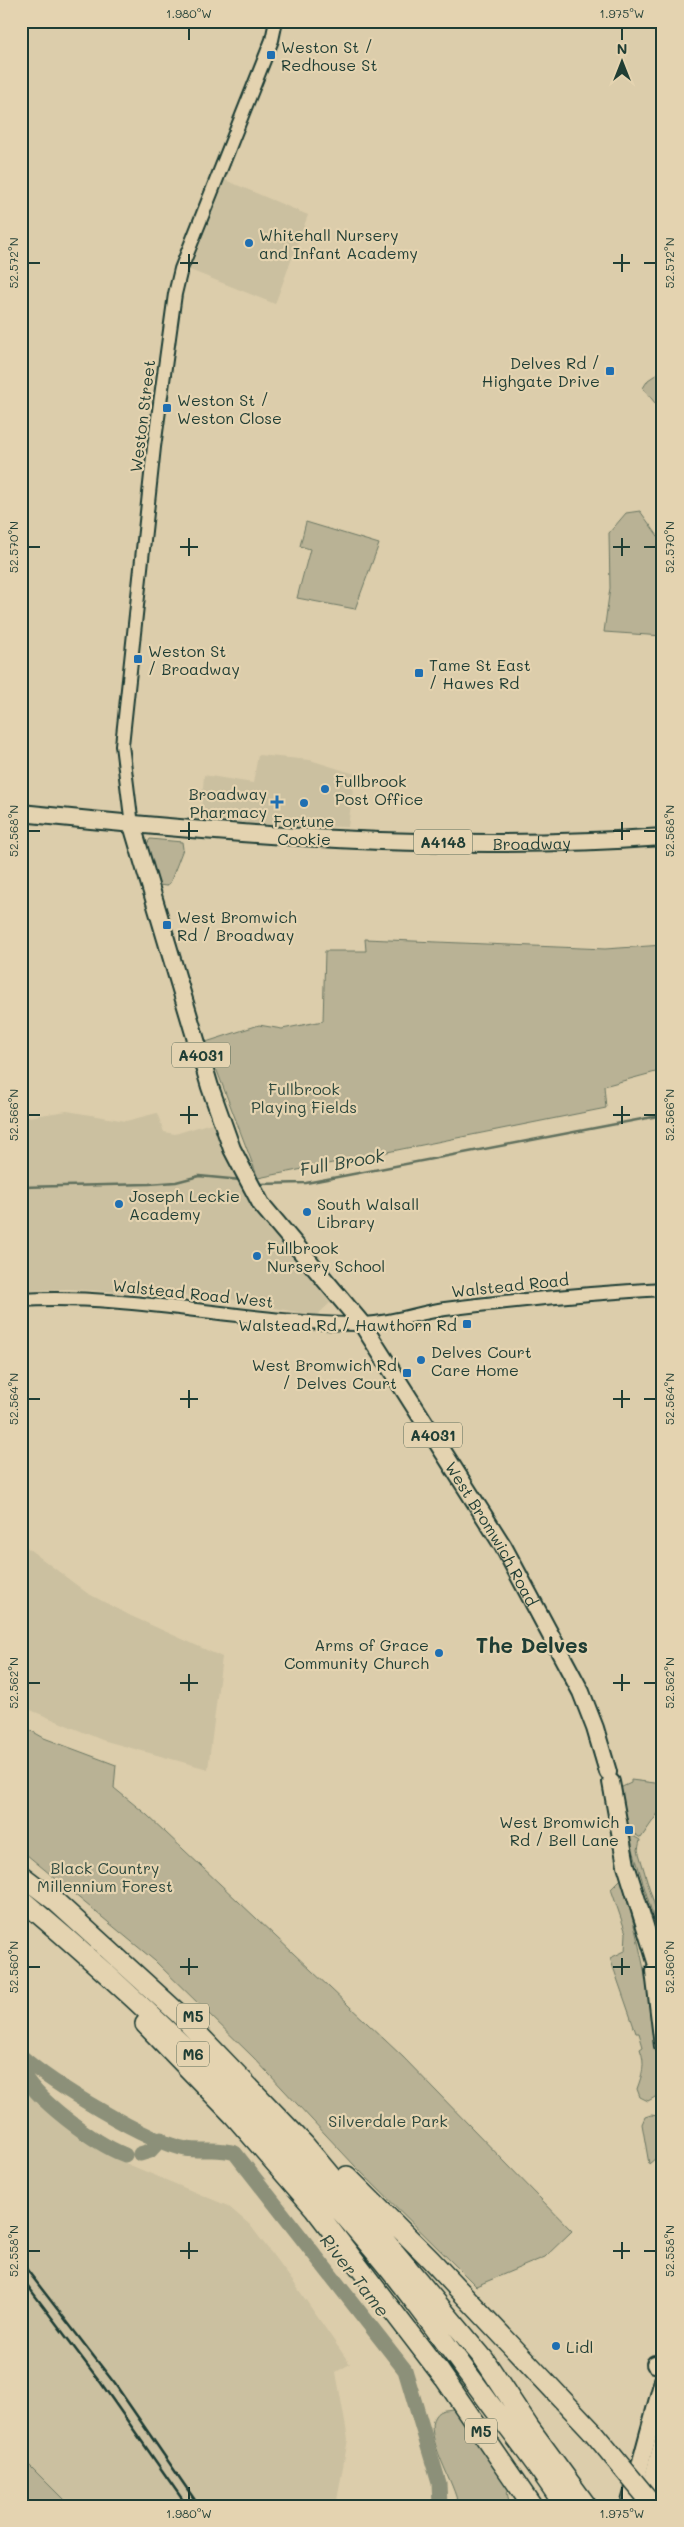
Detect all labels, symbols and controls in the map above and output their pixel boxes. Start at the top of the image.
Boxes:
text: 1.980°W [166,5,212,21]
text: 1.975°W [600,5,644,21]
place label: Weston St / Redhouse St [281,36,377,75]
north arrow [596,38,646,88]
text: N [617,39,627,58]
marker: Weston St / Redhouse St [265,49,277,61]
place label: Whitehall Nursery and Infant Academy [259,224,418,263]
text: 52.572°N [5,237,21,289]
marker: Whitehall Nursery and Infant Academy [243,237,255,249]
text: 52.572°N [661,237,677,289]
place label: Delves Rd / Highgate Drive [482,352,600,391]
street label: Weston Street [125,359,159,473]
marker: Delves Rd / Highgate Drive [604,365,616,377]
place label: Weston St / Weston Close [177,389,282,428]
marker: Weston St / Weston Close [161,402,173,414]
text: 52.570°N [5,521,21,573]
text: 52.570°N [661,521,677,573]
place label: Weston St / Broadway [148,640,240,679]
marker: Weston St / Broadway [132,653,144,665]
place label: Tame St East / Hawes Rd [429,654,531,693]
marker: Tame St East / Hawes Rd [413,667,425,679]
place label: Fullbrook Post Office [335,770,424,809]
place label: Broadway Pharmacy [189,783,267,822]
marker: Fullbrook Post Office [319,783,331,795]
marker: Broadway Pharmacy [271,796,283,808]
marker: Fortune Cookie [298,797,310,809]
text: 52.568°N [5,805,21,857]
text: 52.568°N [661,805,677,857]
place label: Fortune Cookie [273,810,335,849]
road number: A4148 [414,830,472,854]
street label: Broadway [493,831,571,854]
place label: West Bromwich Rd / Broadway [177,906,297,945]
marker: West Bromwich Rd / Broadway [161,919,173,931]
road number: A4031 [172,1042,230,1068]
park label: Fullbrook Playing Fields [251,1078,357,1117]
text: 52.566°N [5,1089,21,1141]
text: 52.566°N [661,1089,677,1141]
water label: Full Brook [298,1143,387,1181]
place label: Joseph Leckie Academy [129,1185,240,1224]
place label: South Walsall Library [317,1193,419,1232]
marker: Joseph Leckie Academy [113,1198,125,1210]
marker: South Walsall Library [301,1206,313,1218]
place label: Fullbrook Nursery School [267,1237,385,1276]
marker: Fullbrook Nursery School [251,1250,263,1262]
street label: Walstead Road [450,1268,570,1302]
street label: Walstead Road West [111,1274,275,1312]
place label: Walstead Rd / Hawthorn Rd [238,1314,457,1335]
marker: Walstead Rd / Hawthorn Rd [461,1318,473,1330]
place label: Delves Court Care Home [431,1341,532,1380]
place label: West Bromwich Rd / Delves Court [252,1354,397,1393]
marker: Delves Court Care Home [415,1354,427,1366]
marker: West Bromwich Rd / Delves Court [401,1367,413,1379]
text: 52.564°N [5,1373,21,1425]
text: 52.564°N [661,1373,677,1425]
road number: A4031 [404,1422,462,1448]
street label: West Bromwich Road [441,1457,544,1609]
district label: The Delves [476,1631,588,1658]
place label: Arms of Grace Community Church [284,1634,429,1673]
marker: Arms of Grace Community Church [433,1647,445,1659]
text: 52.562°N [5,1657,21,1709]
text: 52.562°N [661,1657,677,1709]
place label: West Bromwich Rd / Bell Lane [499,1811,619,1850]
marker: West Bromwich Rd / Bell Lane [623,1824,635,1836]
park label: Black Country Millennium Forest [37,1857,173,1896]
text: 52.560°N [5,1941,21,1993]
text: 52.560°N [661,1941,677,1993]
road number: M5 [177,2004,209,2028]
road number: M6 [177,2042,209,2066]
park label: Silverdale Park [328,2110,448,2131]
text: 52.558°N [5,2225,21,2277]
text: 52.558°N [661,2225,677,2277]
water label: River Tame [315,2229,395,2321]
place label: Lidl [566,2336,593,2357]
marker: Lidl [550,2340,562,2352]
road number: M5 [465,2418,497,2444]
text: 1.980°W [166,2505,212,2521]
text: 1.975°W [600,2505,644,2521]

